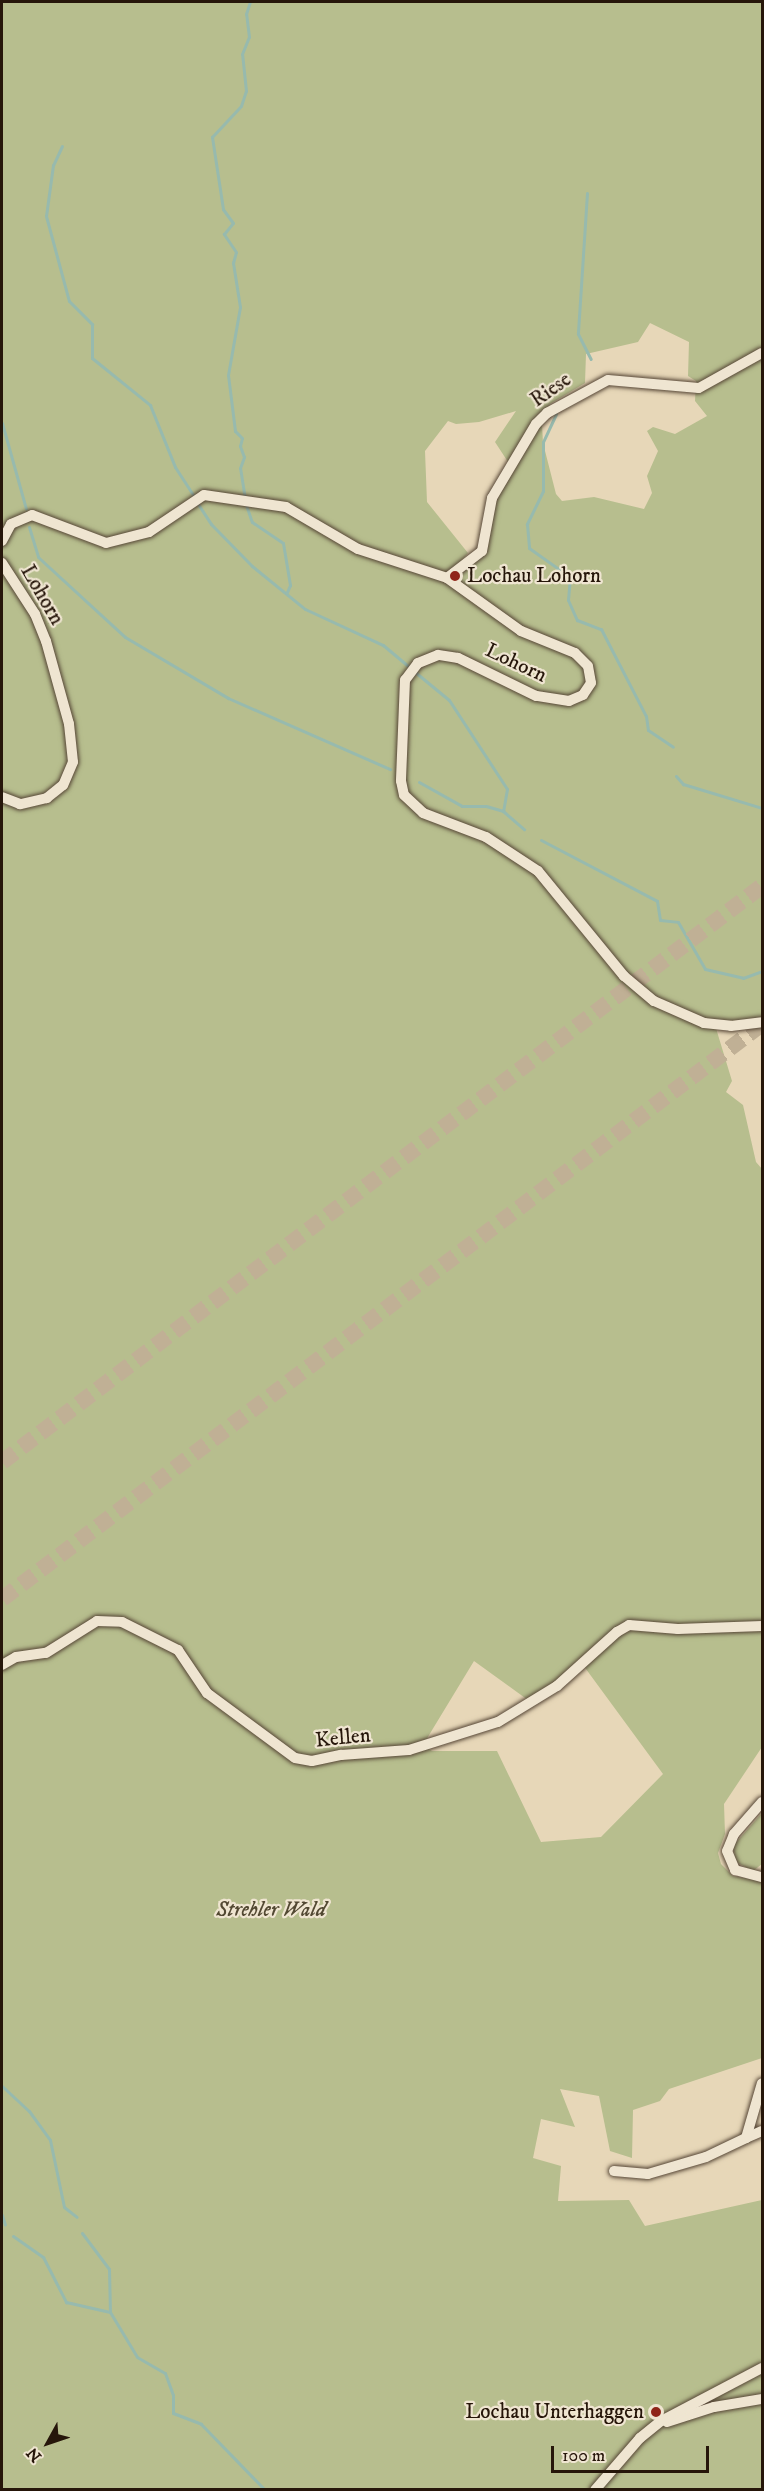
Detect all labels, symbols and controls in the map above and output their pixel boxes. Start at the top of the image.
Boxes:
street label: Riese [526,367,576,413]
street label: Lohorn [15,561,69,629]
place label: Lochau Lohorn [467,563,601,589]
marker: Lochau Lohorn [448,569,462,583]
street label: Lohorn [481,638,551,688]
street label: Kellen [314,1723,372,1753]
park label: Strehler Wald [216,1897,326,1923]
place label: Lochau Unterhaggen [465,2399,644,2425]
marker: Lochau Unterhaggen [649,2405,663,2419]
north arrow [18,2413,78,2473]
scale bar [554,2434,712,2472]
text: N [22,2443,46,2466]
text: 100 m [562,2445,605,2467]

